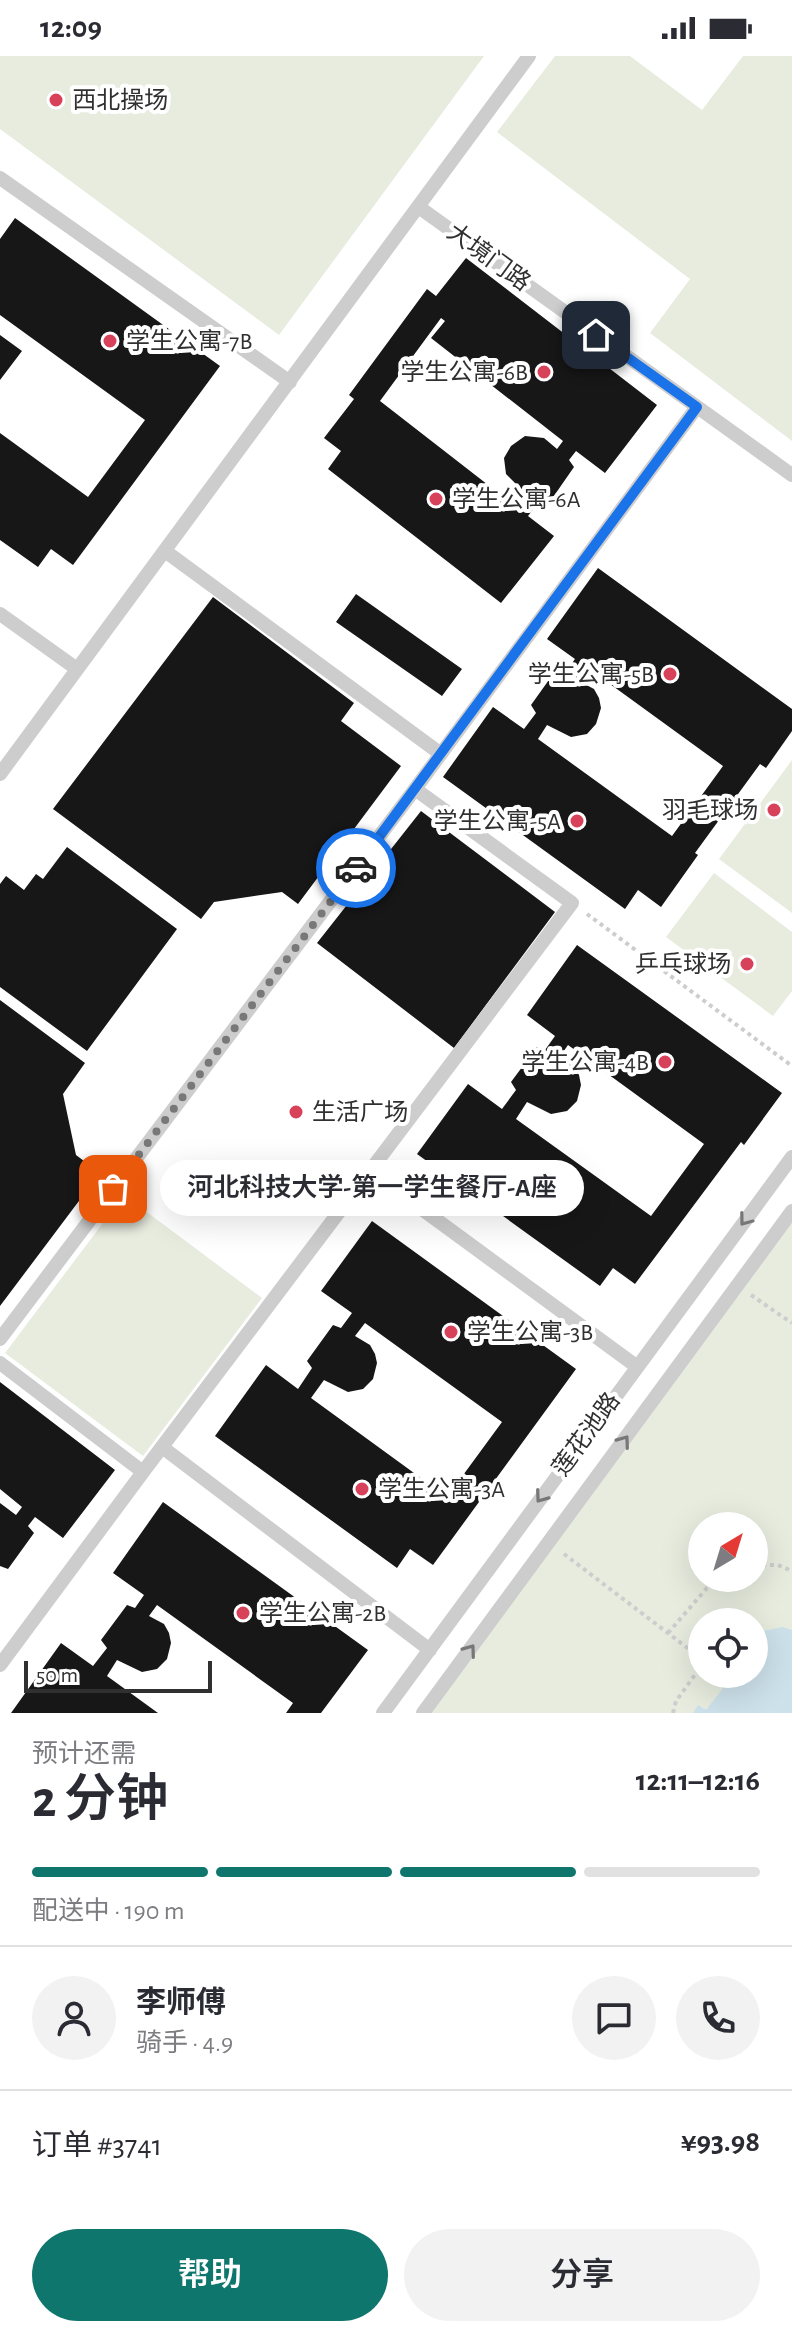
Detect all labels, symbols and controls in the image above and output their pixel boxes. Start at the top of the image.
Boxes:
text: 12:09 [40,13,102,43]
place label: 西北操场 [72,87,168,113]
marker: 西北操场 [47,91,65,109]
street label: 大境门路 [443,218,535,296]
pin [562,301,630,369]
icon: home [574,313,618,357]
place label: 学生公寓-7B [126,328,252,354]
marker: 学生公寓-7B [101,332,119,350]
place label: 学生公寓-6B [400,359,528,385]
marker: 学生公寓-6B [535,363,553,381]
place label: 学生公寓-6A [452,486,581,512]
marker: 学生公寓-6A [427,490,445,508]
place label: 学生公寓-5B [528,661,654,687]
marker: 学生公寓-5B [661,665,679,683]
place label: 羽毛球场 [662,797,758,823]
marker: 羽毛球场 [765,801,783,819]
place label: 学生公寓-5A [434,808,561,834]
marker: 学生公寓-5A [568,812,586,830]
courier [316,828,396,908]
icon: car [334,846,378,890]
place label: 乒乓球场 [635,951,731,977]
marker: 乒乓球场 [738,955,756,973]
place label: 学生公寓-4B [521,1049,649,1075]
marker: 学生公寓-4B [656,1053,674,1071]
place label: 生活广场 [312,1099,408,1125]
marker: 生活广场 [287,1103,305,1121]
pin [79,1155,147,1223]
callout: 河北科技大学-第一学生餐厅-A座 [161,1161,585,1217]
icon: bag [91,1167,135,1211]
text: 河北科技大学-第一学生餐厅-A座 [187,1175,557,1201]
one-way arrow [741,1211,755,1226]
place label: 学生公寓-3B [467,1319,593,1345]
marker: 学生公寓-3B [442,1323,460,1341]
street label: 莲花池路 [547,1388,625,1480]
one-way arrow [614,1435,628,1449]
place label: 学生公寓-3A [378,1476,505,1502]
marker: 学生公寓-3A [353,1480,371,1498]
one-way arrow [536,1488,551,1502]
north arrow [688,1512,768,1592]
map controls [688,1512,768,1688]
place label: 学生公寓-2B [259,1600,386,1626]
marker: 学生公寓-2B [234,1604,252,1622]
button: locate [688,1608,768,1688]
one-way arrow [460,1644,474,1659]
scale bar [24,1657,212,1693]
text: 50 m [36,1664,78,1686]
text: 预计还需 [32,1741,136,1767]
text: 12:11–12:16 [636,1766,760,1796]
text: 2 分钟 [32,1774,168,1826]
text: 配送中 · 190 m [32,1898,185,1924]
button: person [32,1976,116,2060]
button: chat [572,1976,656,2060]
button: phone [676,1976,760,2060]
text: 李师傅 [136,1988,226,2018]
text: 骑手 · 4.9 [136,2030,233,2056]
text: ¥93.98 [681,2127,760,2157]
text: 订单 #3741 [32,2131,162,2161]
button: 帮助 [32,2229,388,2321]
button: 分享 [404,2229,760,2321]

